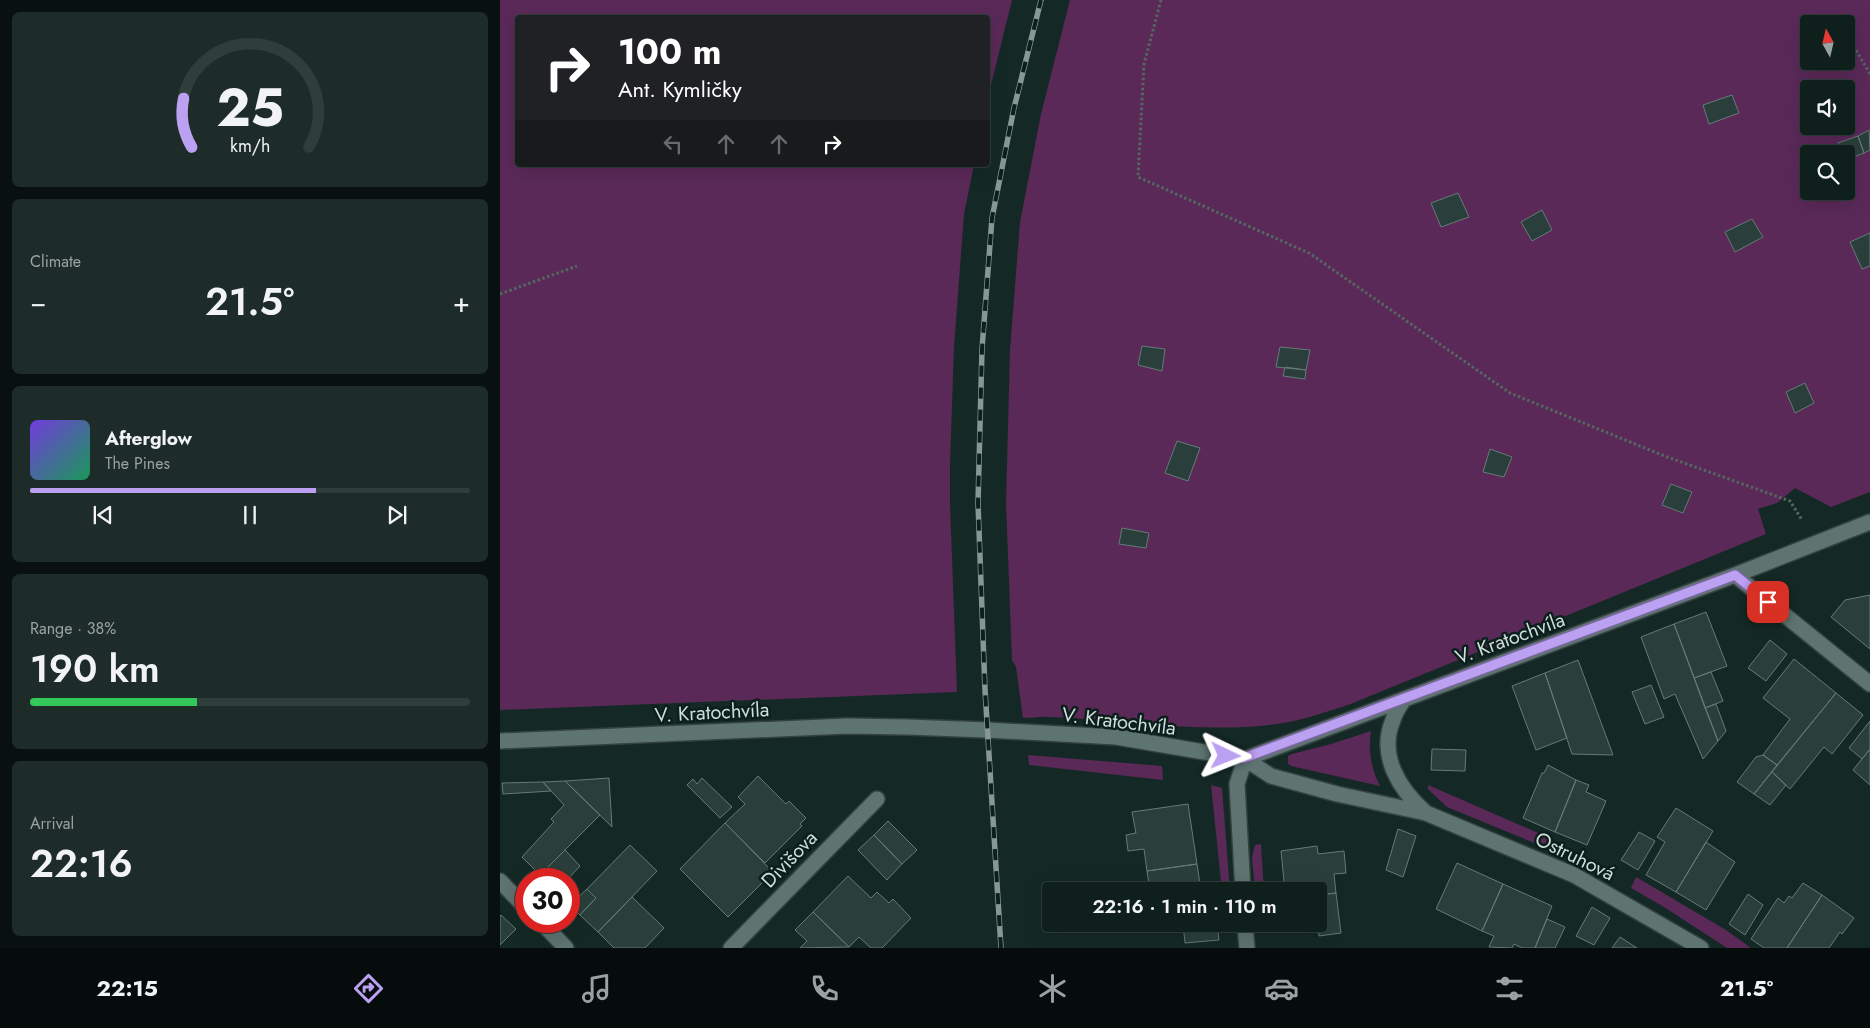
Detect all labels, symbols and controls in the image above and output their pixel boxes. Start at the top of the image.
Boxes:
north arrow [1800,15,1855,70]
map controls [1800,15,1855,200]
text: 100 m [618,27,721,77]
icon: right [535,35,600,100]
text: 25 [216,70,284,146]
text: Ant. Kymličky [618,73,742,105]
button: sound [1800,80,1855,135]
icon: left [659,130,687,158]
icon: ahead [712,130,740,158]
icon: ahead [765,130,793,158]
icon: right [818,130,846,158]
text: km/h [230,133,270,159]
button: search [1800,145,1855,200]
text: Climate [30,250,81,273]
text: 21.5° [205,274,294,329]
text: − [30,282,47,323]
text: + [453,282,470,323]
text: Afterglow [105,425,192,452]
text: The Pines [105,452,170,475]
icon: previous [89,501,117,529]
icon: pause [236,501,264,529]
icon: next [383,501,411,529]
pin [1747,581,1789,623]
icon: arrive [1754,588,1782,616]
street label: V. Kratochvíla [1451,605,1569,672]
text: Range · 38% [30,617,116,640]
text: 190 km [30,641,160,696]
street label: V. Kratochvíla [654,695,770,730]
street label: V. Kratochvíla [1060,700,1178,743]
position arrow [1199,729,1251,781]
text: Arrival [30,812,74,835]
street label: Divišova [755,824,824,895]
street label: Ostruhová [1530,825,1620,888]
text: 22:16 [30,836,133,891]
speed limit sign: 30 [515,868,580,933]
text: 22:16 · 1 min · 110 m [1092,893,1277,920]
icon: directions [351,971,386,1006]
icon: music [579,971,614,1006]
icon: phone [807,971,842,1006]
icon: climate [1035,971,1070,1006]
icon: car [1264,971,1299,1006]
icon: filters [1492,971,1527,1006]
text: 22:15 [97,972,158,1004]
text: 21.5° [1720,972,1773,1004]

